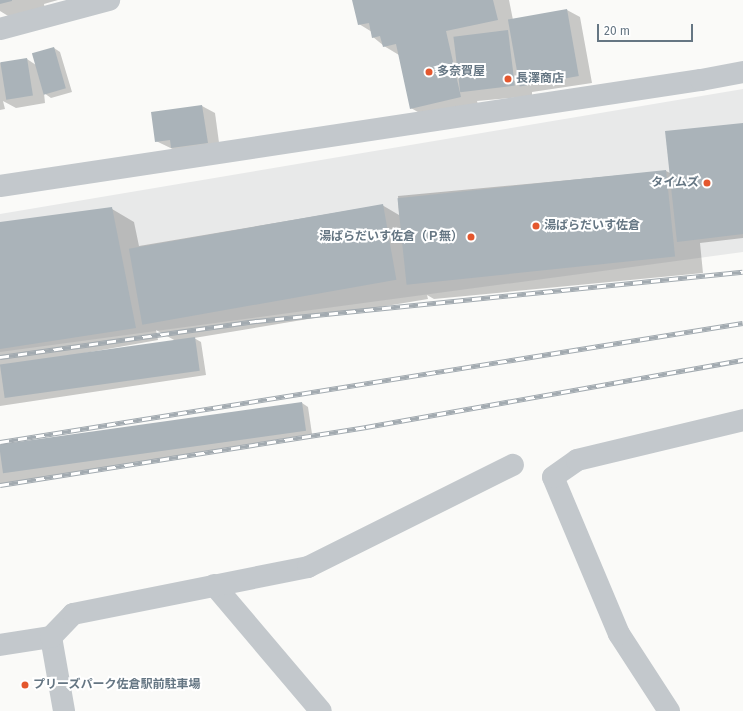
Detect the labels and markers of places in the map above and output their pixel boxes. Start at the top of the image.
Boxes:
place label: 多奈賀屋 [437,65,485,79]
marker: 多奈賀屋 [424,67,434,77]
place label: 長澤商店 [516,72,564,86]
marker: 長澤商店 [503,74,513,84]
place label: タイムズ [651,176,699,190]
marker: タイムズ [702,178,712,188]
place label: 湯ぱらだいす佐倉 [544,219,640,233]
marker: 湯ぱらだいす佐倉 [531,221,541,231]
place label: 湯ぱらだいす佐倉（Ｐ無） [319,230,463,244]
marker: 湯ぱらだいす佐倉（Ｐ無） [466,232,476,242]
place label: プリーズパーク佐倉駅前駐車場 [33,678,201,692]
marker: プリーズパーク佐倉駅前駐車場 [20,680,30,690]

